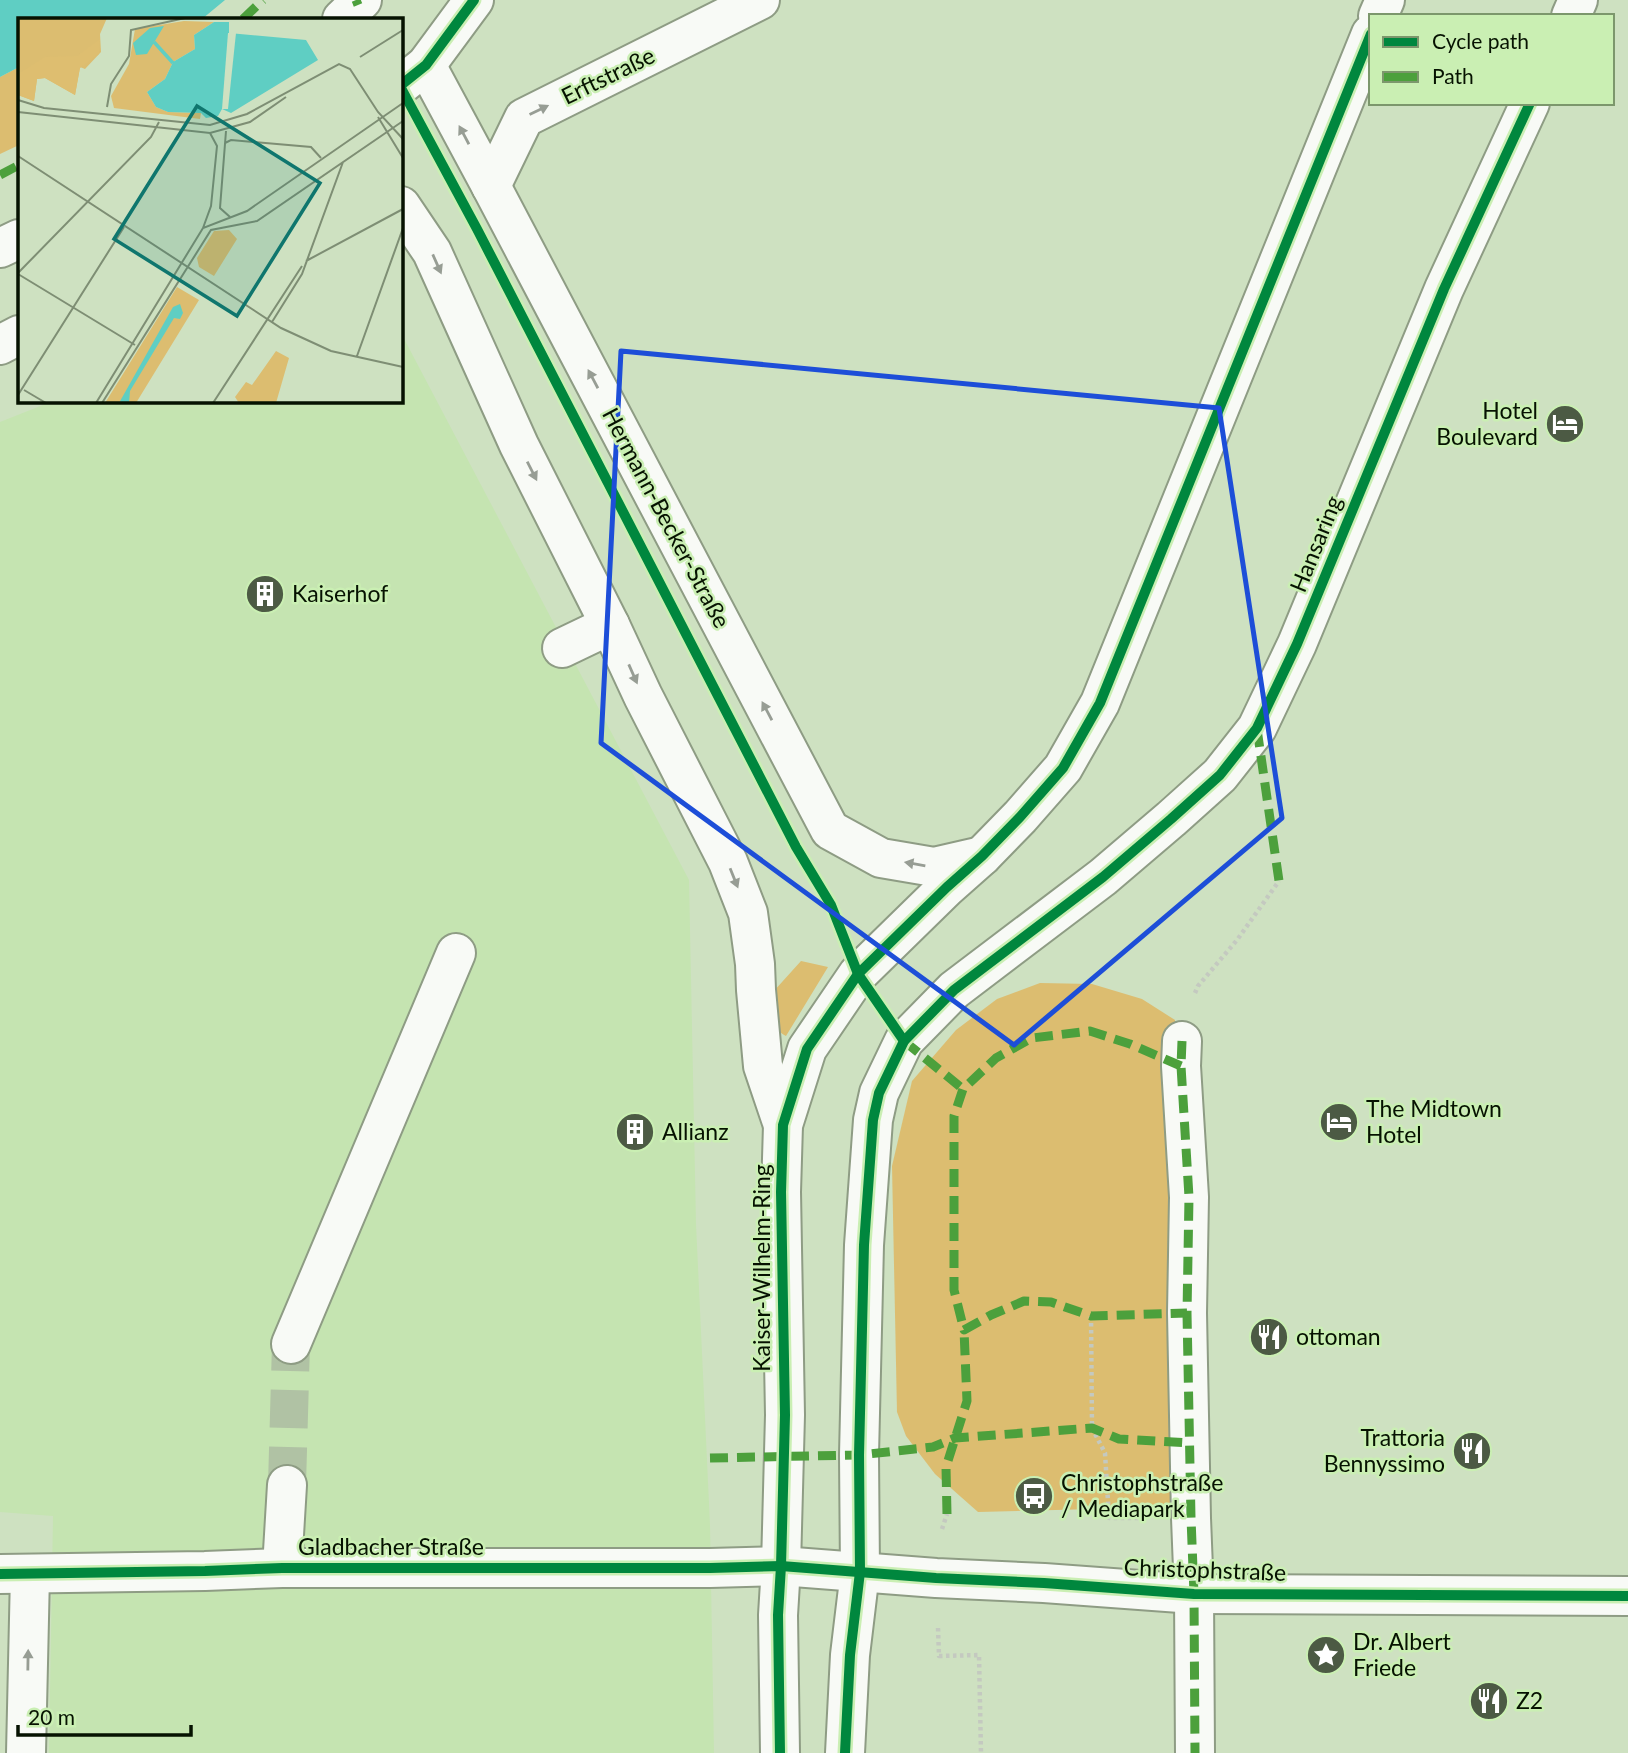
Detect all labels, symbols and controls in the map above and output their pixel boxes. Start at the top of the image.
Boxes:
legend [1369,14,1614,105]
inset map [18,18,402,402]
text: Cycle path [1432,28,1529,53]
street label: Erftstraße [556,41,659,110]
text: Path [1432,63,1474,88]
one-way arrow [529,104,550,116]
one-way arrow [458,125,470,145]
one-way arrow [431,254,443,274]
one-way arrow [587,369,599,389]
place label: Hotel Boulevard [1436,396,1538,450]
street label: Hermann-Becker-Straße [597,403,737,632]
hotel icon: Hotel Boulevard [1544,403,1586,445]
one-way arrow [526,461,538,481]
street label: Hansaring [1283,491,1347,596]
building icon: Kaiserhof [244,573,286,615]
place label: Kaiserhof [292,579,388,607]
one-way arrow [628,664,639,685]
one-way arrow [761,701,773,721]
one-way arrow [904,858,926,869]
one-way arrow [729,868,740,889]
place label: The Midtown Hotel [1366,1094,1502,1148]
hotel icon: The Midtown Hotel [1318,1101,1360,1143]
building icon: Allianz [614,1111,656,1153]
place label: Allianz [662,1117,729,1145]
street label: Kaiser-Wilhelm-Ring [747,1164,775,1372]
restaurant icon: ottoman [1248,1316,1290,1358]
place label: ottoman [1296,1322,1381,1350]
place label: Trattoria Bennyssimo [1324,1423,1445,1477]
restaurant icon: Trattoria Bennyssimo [1451,1430,1493,1472]
place label: Christophstraße / Mediapark [1061,1468,1223,1522]
bus stop icon: Christophstraße / Mediapark [1013,1475,1055,1517]
street label: Gladbacher Straße [298,1532,484,1560]
street label: Christophstraße [1123,1552,1287,1586]
place label: Dr. Albert Friede [1353,1627,1452,1681]
place icon: Dr. Albert Friede [1305,1634,1347,1676]
one-way arrow [22,1649,34,1671]
restaurant icon: Z2 [1468,1680,1510,1722]
place label: Z2 [1516,1686,1543,1714]
scale bar [18,1694,191,1738]
text: 20 m [28,1704,75,1729]

